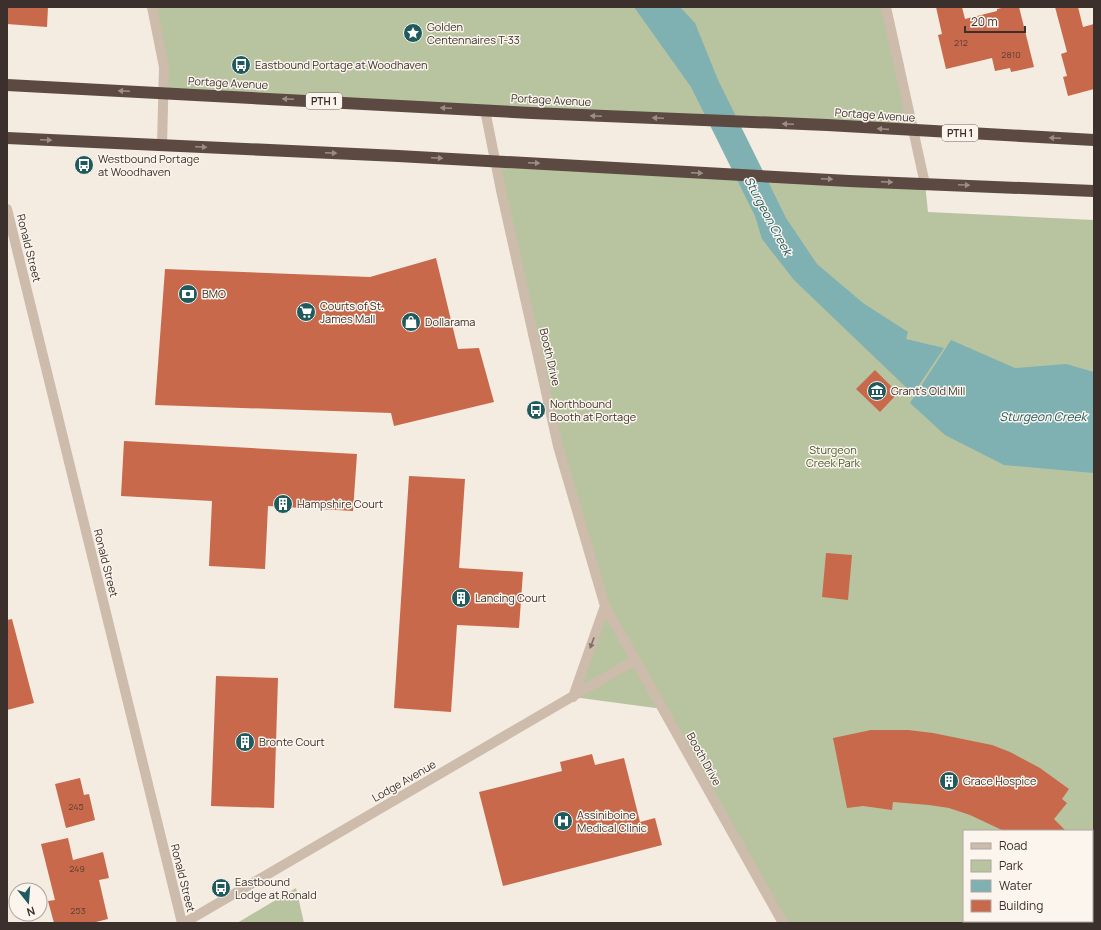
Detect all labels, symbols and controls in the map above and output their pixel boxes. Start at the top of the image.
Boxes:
scale bar [965,8,1025,34]
text: 20 m [971,13,998,30]
place label: Golden Centennaires T-33 [427,19,520,47]
place icon: Golden Centennaires T-33 [402,22,424,44]
house number: 212 [954,36,968,49]
house number: 2810 [1001,48,1021,61]
bus stop icon: Eastbound Portage at Woodhaven [230,54,252,76]
place label: Eastbound Portage at Woodhaven [255,57,428,72]
street label: Portage Avenue [187,73,269,92]
one-way arrow [118,87,130,94]
street label: Portage Avenue [510,90,592,109]
road number: PTH 1 [306,93,342,109]
one-way arrow [282,96,294,103]
street label: Portage Avenue [834,104,916,125]
one-way arrow [439,105,452,111]
one-way arrow [590,112,602,119]
one-way arrow [652,115,664,122]
one-way arrow [782,120,794,127]
road number: PTH 1 [942,125,978,141]
one-way arrow [876,126,889,132]
one-way arrow [1049,135,1061,142]
one-way arrow [40,136,52,143]
one-way arrow [195,144,207,151]
one-way arrow [325,150,338,156]
place label: Westbound Portage at Woodhaven [98,151,200,179]
bus stop icon: Westbound Portage at Woodhaven [73,154,95,176]
one-way arrow [431,155,443,162]
one-way arrow [528,160,540,167]
one-way arrow [691,169,703,176]
water label: Sturgeon Creek [741,173,797,260]
one-way arrow [821,176,833,183]
one-way arrow [881,179,894,185]
one-way arrow [958,182,971,188]
street label: Ronald Street [14,212,45,284]
bank icon: BMO [177,283,199,305]
place label: BMO [202,286,226,301]
place label: Courts of St. James Mall [320,298,384,326]
supermarket icon: Courts of St. James Mall [295,301,317,323]
shop icon: Dollarama [400,311,422,333]
place label: Dollarama [425,314,475,329]
street label: Booth Drive [537,327,565,388]
museum icon: Grant's Old Mill [866,380,888,402]
place label: Grant's Old Mill [891,383,965,398]
place label: Northbound Booth at Portage [550,396,637,424]
bus stop icon: Northbound Booth at Portage [525,399,547,421]
water label: Sturgeon Creek [1000,408,1089,425]
park label: Sturgeon Creek Park [806,442,861,470]
building icon: Hampshire Court [272,493,294,515]
place label: Hampshire Court [297,496,383,511]
street label: Ronald Street [91,527,122,599]
building icon: Lancing Court [450,587,472,609]
place label: Lancing Court [475,590,546,605]
one-way arrow [589,638,595,650]
street label: Booth Drive [684,729,725,789]
building icon: Bronte Court [234,731,256,753]
place label: Bronte Court [259,734,325,749]
street label: Lodge Avenue [369,756,439,805]
building icon: Grace Hospice [938,770,960,792]
place label: Grace Hospice [963,773,1037,788]
house number: 245 [68,800,84,813]
place label: Assiniboine Medical Clinic [577,807,647,835]
hospital icon: Assiniboine Medical Clinic [552,810,574,832]
legend [963,830,1093,922]
text: Road [999,837,1027,854]
street label: Ronald Street [168,842,199,914]
text: Park [999,857,1024,874]
house number: 249 [69,862,85,875]
place label: Eastbound Lodge at Ronald [235,874,317,902]
bus stop icon: Eastbound Lodge at Ronald [210,877,232,899]
text: Water [999,877,1033,894]
north arrow [8,882,48,922]
text: Building [999,897,1043,914]
text: N [25,904,37,920]
house number: 253 [70,904,86,917]

